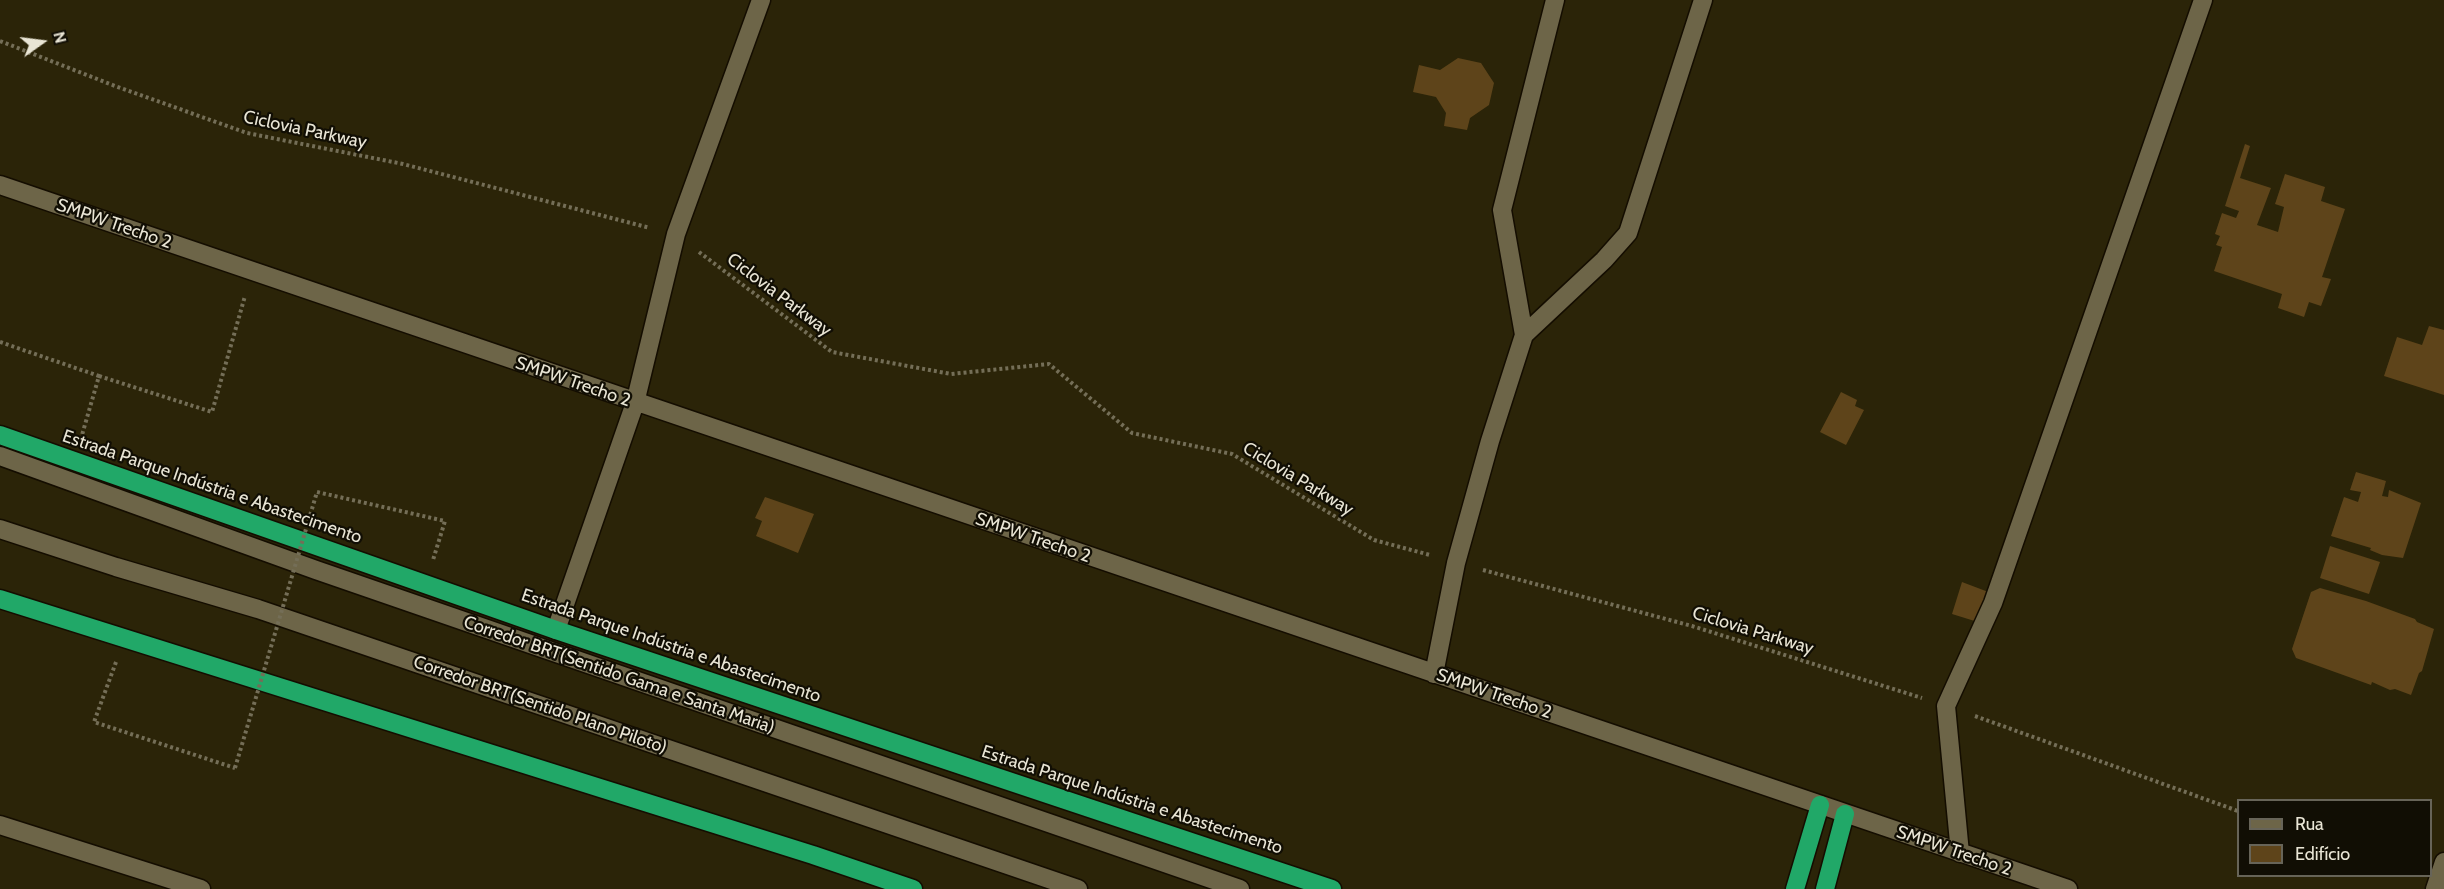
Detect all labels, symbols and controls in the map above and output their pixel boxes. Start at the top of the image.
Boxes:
north arrow [12,12,72,72]
text: N [49,30,71,45]
street label: Ciclovia Parkway [241,106,369,154]
street label: SMPW Trecho 2 [54,194,174,254]
street label: Ciclovia Parkway [722,249,836,341]
street label: SMPW Trecho 2 [513,352,633,412]
street label: Estrada Parque Indústria e Abastecimento [59,425,365,549]
street label: Ciclovia Parkway [1239,437,1357,521]
street label: SMPW Trecho 2 [973,508,1093,568]
street label: Estrada Parque Indústria e Abastecimento [518,584,824,708]
street label: Ciclovia Parkway [1690,602,1816,660]
street label: Corredor BRT(Sentido Gama e Santa Maria) [461,611,777,739]
street label: Corredor BRT(Sentido Plano Piloto) [410,651,670,759]
street label: SMPW Trecho 2 [1434,664,1554,724]
street label: Estrada Parque Indústria e Abastecimento [979,741,1285,859]
legend [2237,799,2432,877]
text: Rua [2295,813,2324,835]
street label: SMPW Trecho 2 [1894,821,2014,881]
text: Edifício [2295,843,2350,865]

